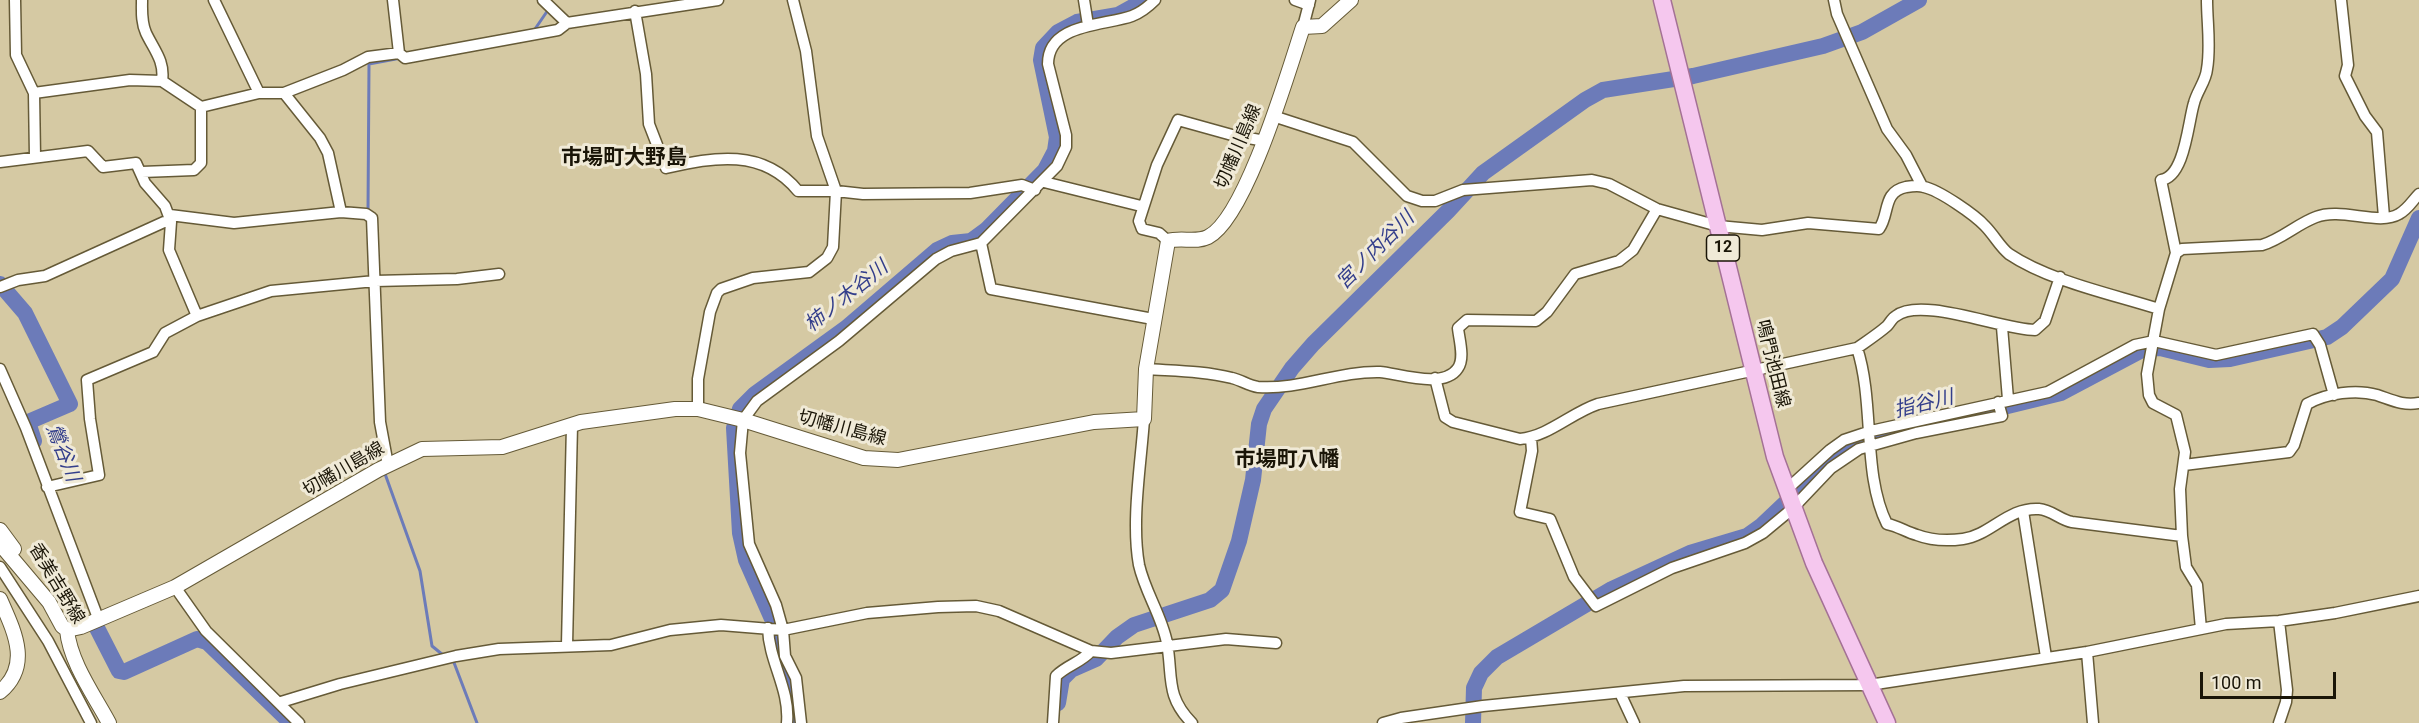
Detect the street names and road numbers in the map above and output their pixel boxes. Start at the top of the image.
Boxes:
street label: 切幡川島線 [1211,101,1267,193]
road number: 12 [1706,235,1740,261]
street label: 鳴門池田線 [1751,318,1793,410]
street label: 切幡川島線 [796,407,888,451]
street label: 切幡川島線 [300,438,388,502]
street label: 香美吉野線 [24,540,88,628]

